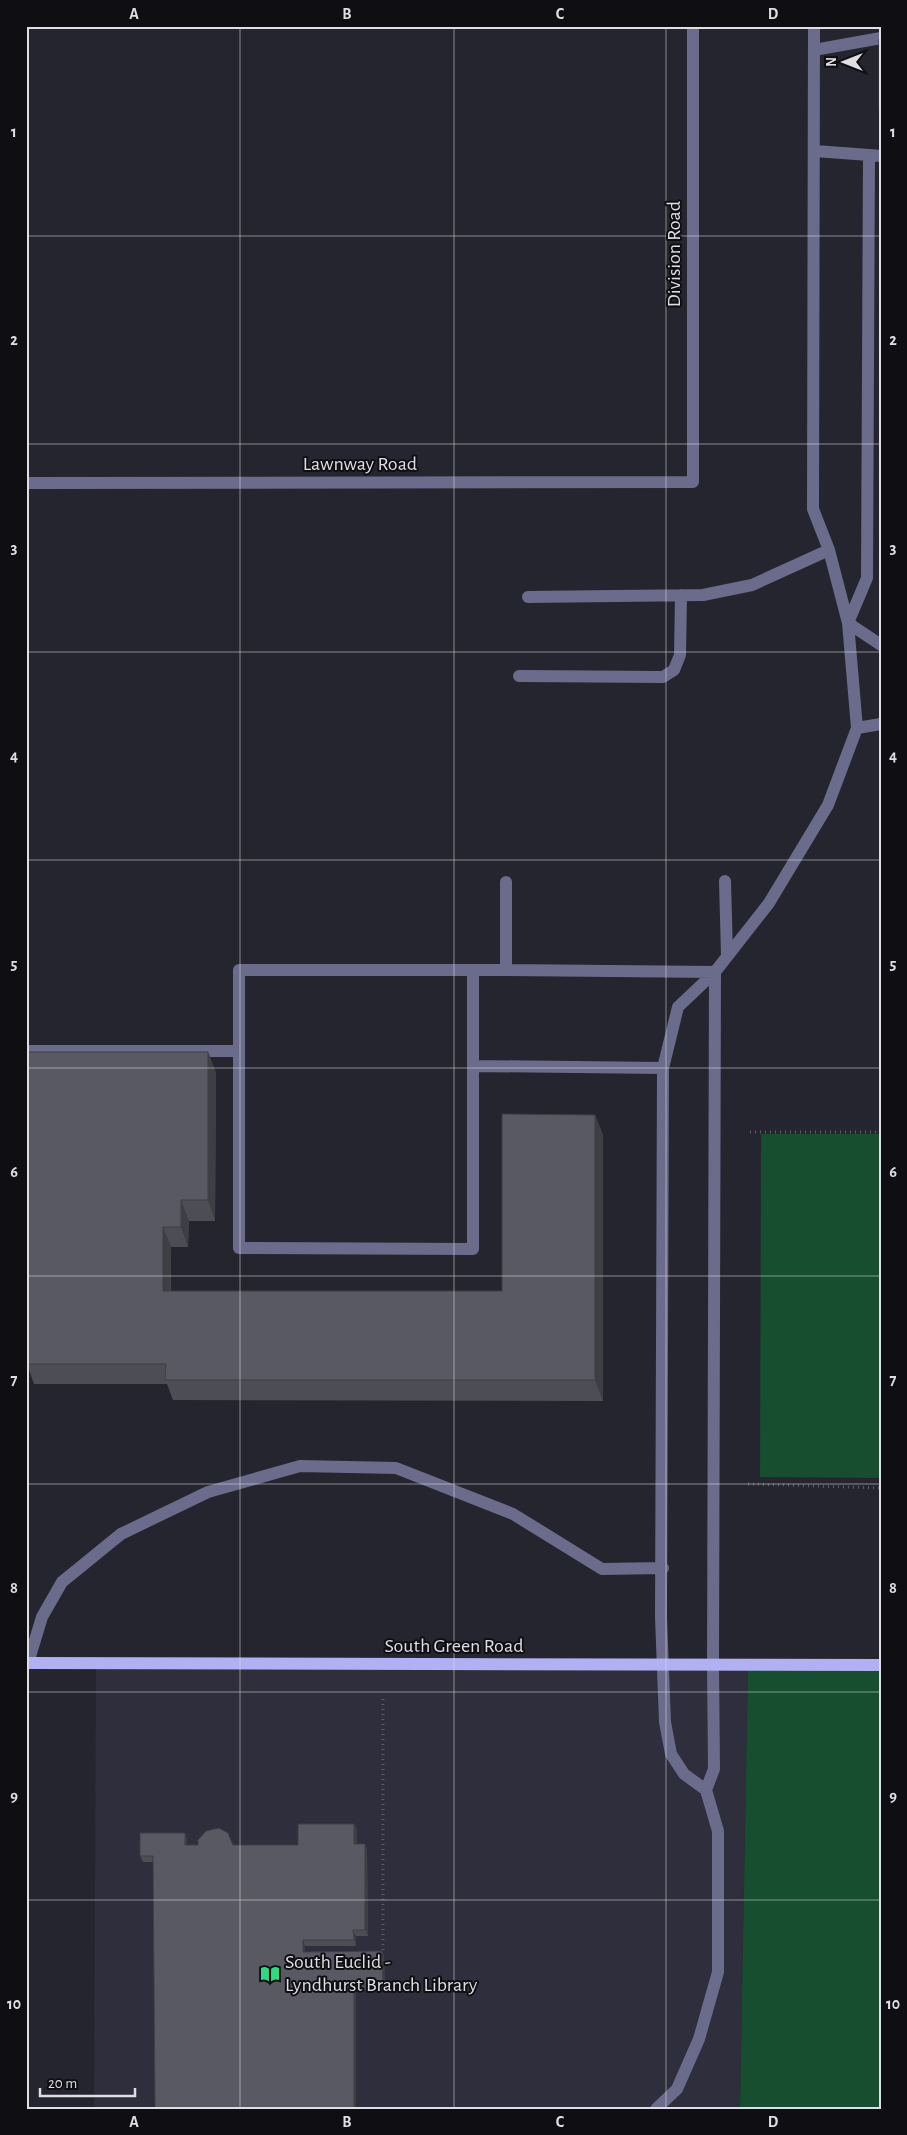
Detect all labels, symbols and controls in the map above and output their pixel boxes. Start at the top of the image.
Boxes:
text: A [129,6,139,22]
text: B [342,6,352,22]
text: C [556,6,565,22]
text: D [768,6,779,22]
north arrow [820,38,870,88]
text: N [825,57,839,67]
text: 1 [11,124,17,140]
text: 1 [890,124,896,140]
street label: Division Road [664,201,684,307]
text: 2 [10,332,18,348]
text: 2 [889,332,897,348]
street label: Lawnway Road [303,454,417,474]
text: 3 [11,540,18,556]
text: 3 [890,540,897,556]
text: 4 [10,748,18,764]
text: 4 [889,748,897,764]
text: 5 [11,956,18,972]
text: 5 [890,956,897,972]
text: 6 [10,1164,18,1180]
text: 6 [889,1164,897,1180]
text: 7 [11,1372,18,1388]
text: 7 [890,1372,897,1388]
text: 8 [10,1580,18,1596]
text: 8 [889,1580,897,1596]
street label: South Green Road [384,1636,524,1656]
text: 9 [10,1788,18,1804]
text: 9 [889,1788,897,1804]
place label: South Euclid - Lyndhurst Branch Library [285,1952,478,1995]
library icon: South Euclid - Lyndhurst Branch Library [259,1963,281,1985]
text: 10 [7,1996,21,2012]
text: 10 [886,1996,900,2012]
scale bar [40,2065,135,2097]
text: 20 m [48,2076,77,2091]
text: A [129,2114,139,2130]
text: B [342,2114,352,2130]
text: C [556,2114,565,2130]
text: D [768,2114,779,2130]

